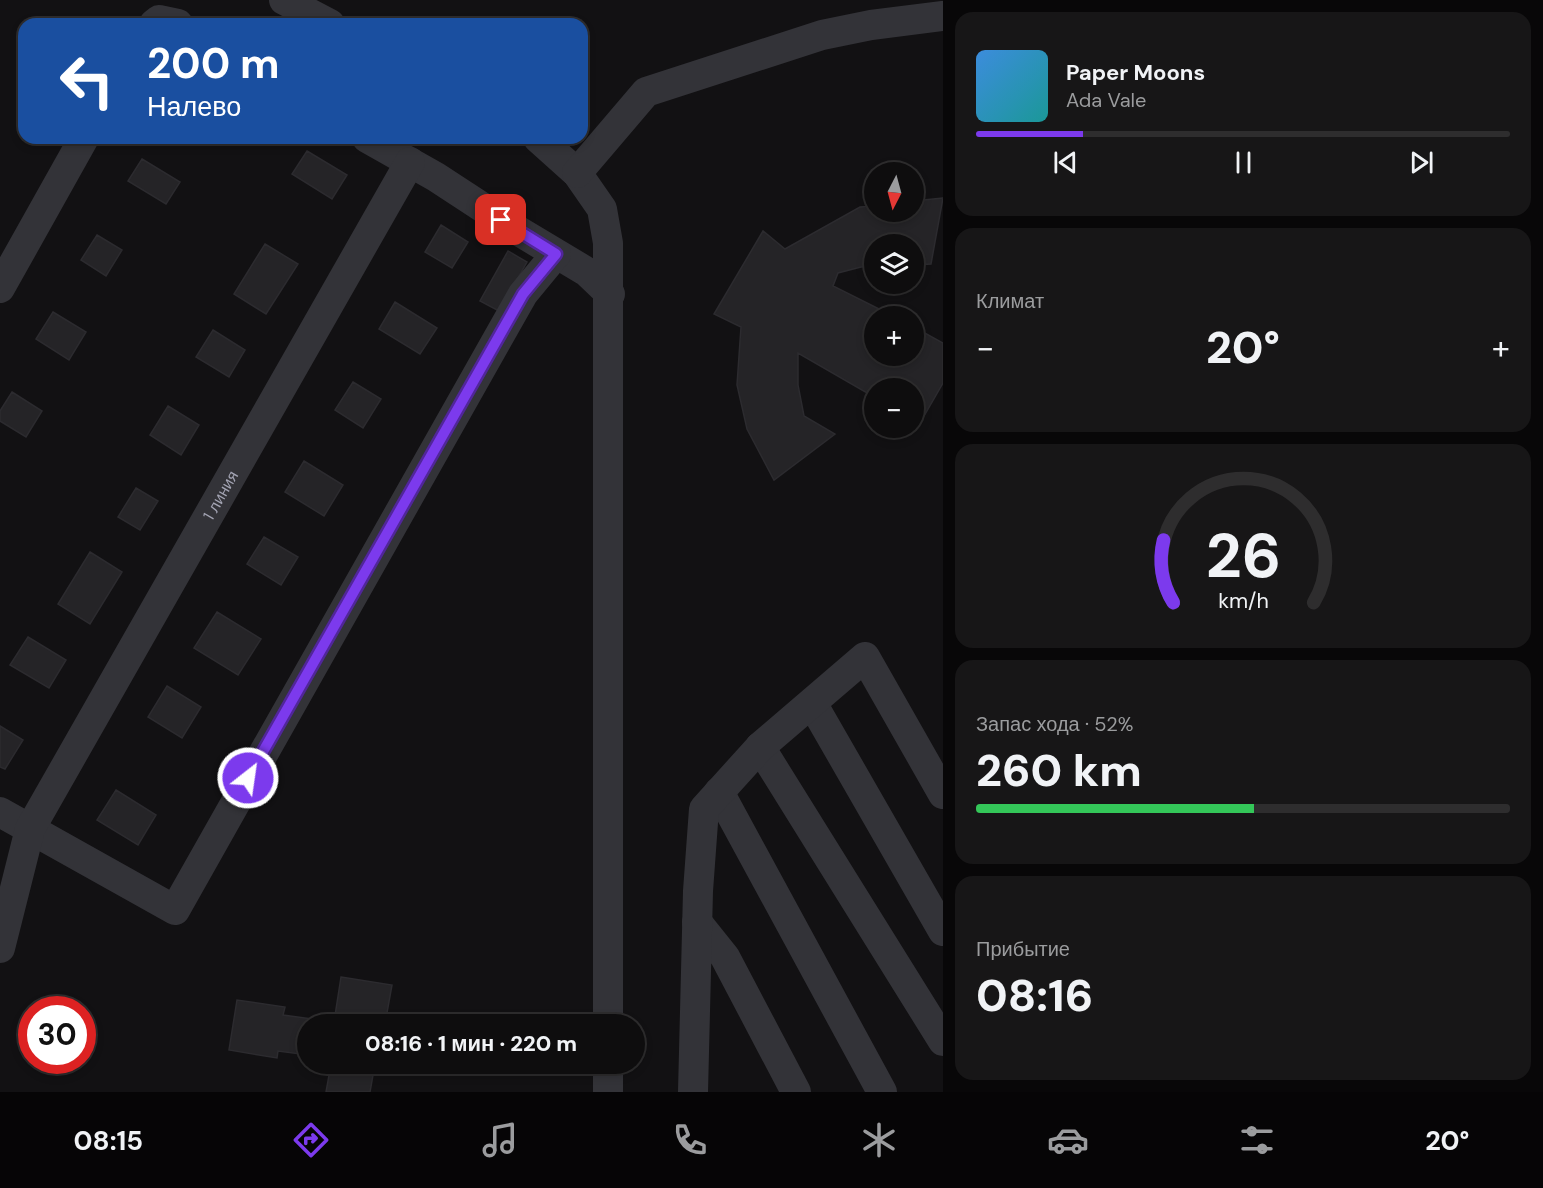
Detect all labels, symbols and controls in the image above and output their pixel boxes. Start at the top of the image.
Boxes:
text: 200 m [147,36,280,91]
icon: left [48,42,126,120]
text: Paper Moons [1066,58,1205,87]
text: Ada Vale [1066,87,1146,113]
text: Налево [147,89,241,124]
icon: previous [1049,146,1082,179]
icon: pause [1227,146,1260,179]
icon: next [1405,146,1438,179]
north arrow [864,162,924,222]
map controls [864,162,924,438]
pin [475,194,526,245]
icon: arrive [484,203,517,236]
button: layers [864,234,924,294]
text: Климат [976,288,1044,314]
button: + [864,306,924,366]
text: 20° [1206,318,1280,377]
text: − [976,326,994,369]
text: + [1492,326,1510,369]
button: − [864,378,924,438]
street label: 1 линия [198,466,243,524]
text: 26 [1205,515,1281,596]
text: km/h [1218,587,1268,615]
text: Запас хода · 52% [976,711,1133,737]
text: 260 km [976,741,1142,800]
position arrow [216,746,280,810]
text: Прибытие [976,936,1070,962]
text: 08:16 [976,966,1093,1025]
speed limit sign: 30 [18,996,96,1074]
text: 08:16 · 1 мин · 220 m [365,1029,577,1058]
icon: directions [290,1119,332,1161]
icon: music [479,1119,521,1161]
icon: phone [669,1119,711,1161]
icon: climate [858,1119,900,1161]
icon: car [1047,1119,1089,1161]
icon: filters [1236,1119,1278,1161]
text: 08:15 [74,1123,143,1158]
text: 20° [1425,1123,1469,1158]

